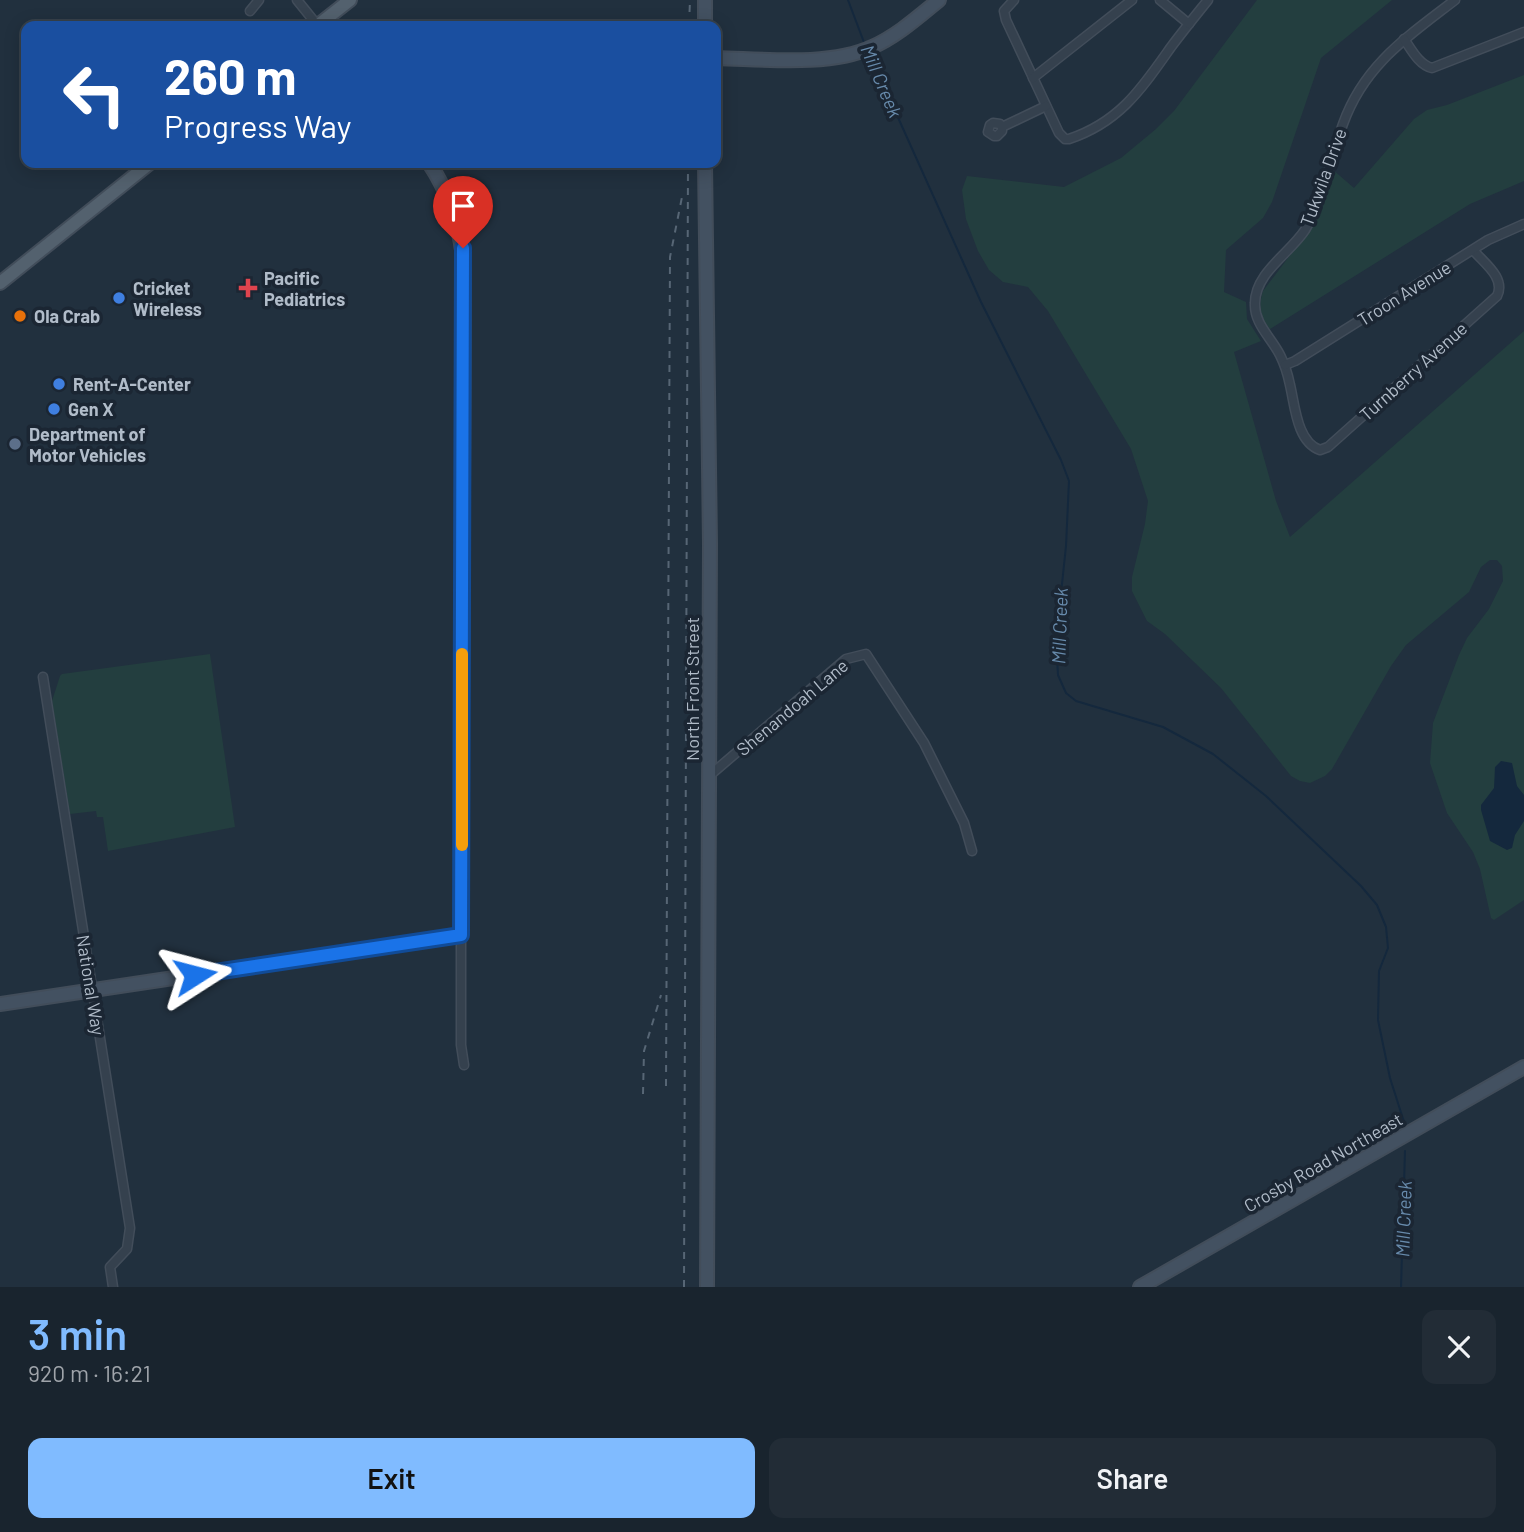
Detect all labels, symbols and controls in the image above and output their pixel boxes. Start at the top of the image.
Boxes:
water label: Mill Creek [856,41,908,122]
text: 260 m [164,46,296,105]
icon: left [49,49,140,140]
text: Progress Way [164,106,351,144]
street label: Tukwila Drive [1295,125,1351,229]
pin [433,176,493,248]
icon: arrive [444,187,482,225]
street label: Troon Avenue [1353,256,1455,330]
place label: Pacific Pediatrics [264,267,345,310]
place label: Cricket Wireless [133,277,202,320]
marker: Pacific Pediatrics [238,278,258,298]
marker: Cricket Wireless [111,290,127,306]
place label: Ola Crab [34,305,100,327]
marker: Ola Crab [12,308,28,324]
street label: Turnberry Avenue [1355,317,1471,425]
place label: Rent-A-Center [73,373,191,395]
marker: Rent-A-Center [51,376,67,392]
place label: Gen X [68,398,114,420]
marker: Gen X [46,401,62,417]
place label: Department of Motor Vehicles [29,423,146,466]
marker: Department of Motor Vehicles [7,436,23,452]
water label: Mill Creek [1046,586,1072,665]
street label: North Front Street [681,617,703,761]
street label: Shenandoah Lane [732,654,852,760]
street label: National Way [72,933,110,1037]
position arrow [158,938,232,1012]
street label: Crosby Road Northeast [1240,1108,1406,1216]
water label: Mill Creek [1390,1179,1416,1258]
text: 3 min [28,1308,127,1358]
button: close [1422,1310,1496,1384]
text: 920 m · 16:21 [28,1359,151,1387]
button: Exit [28,1438,755,1518]
button: Share [769,1438,1496,1518]

